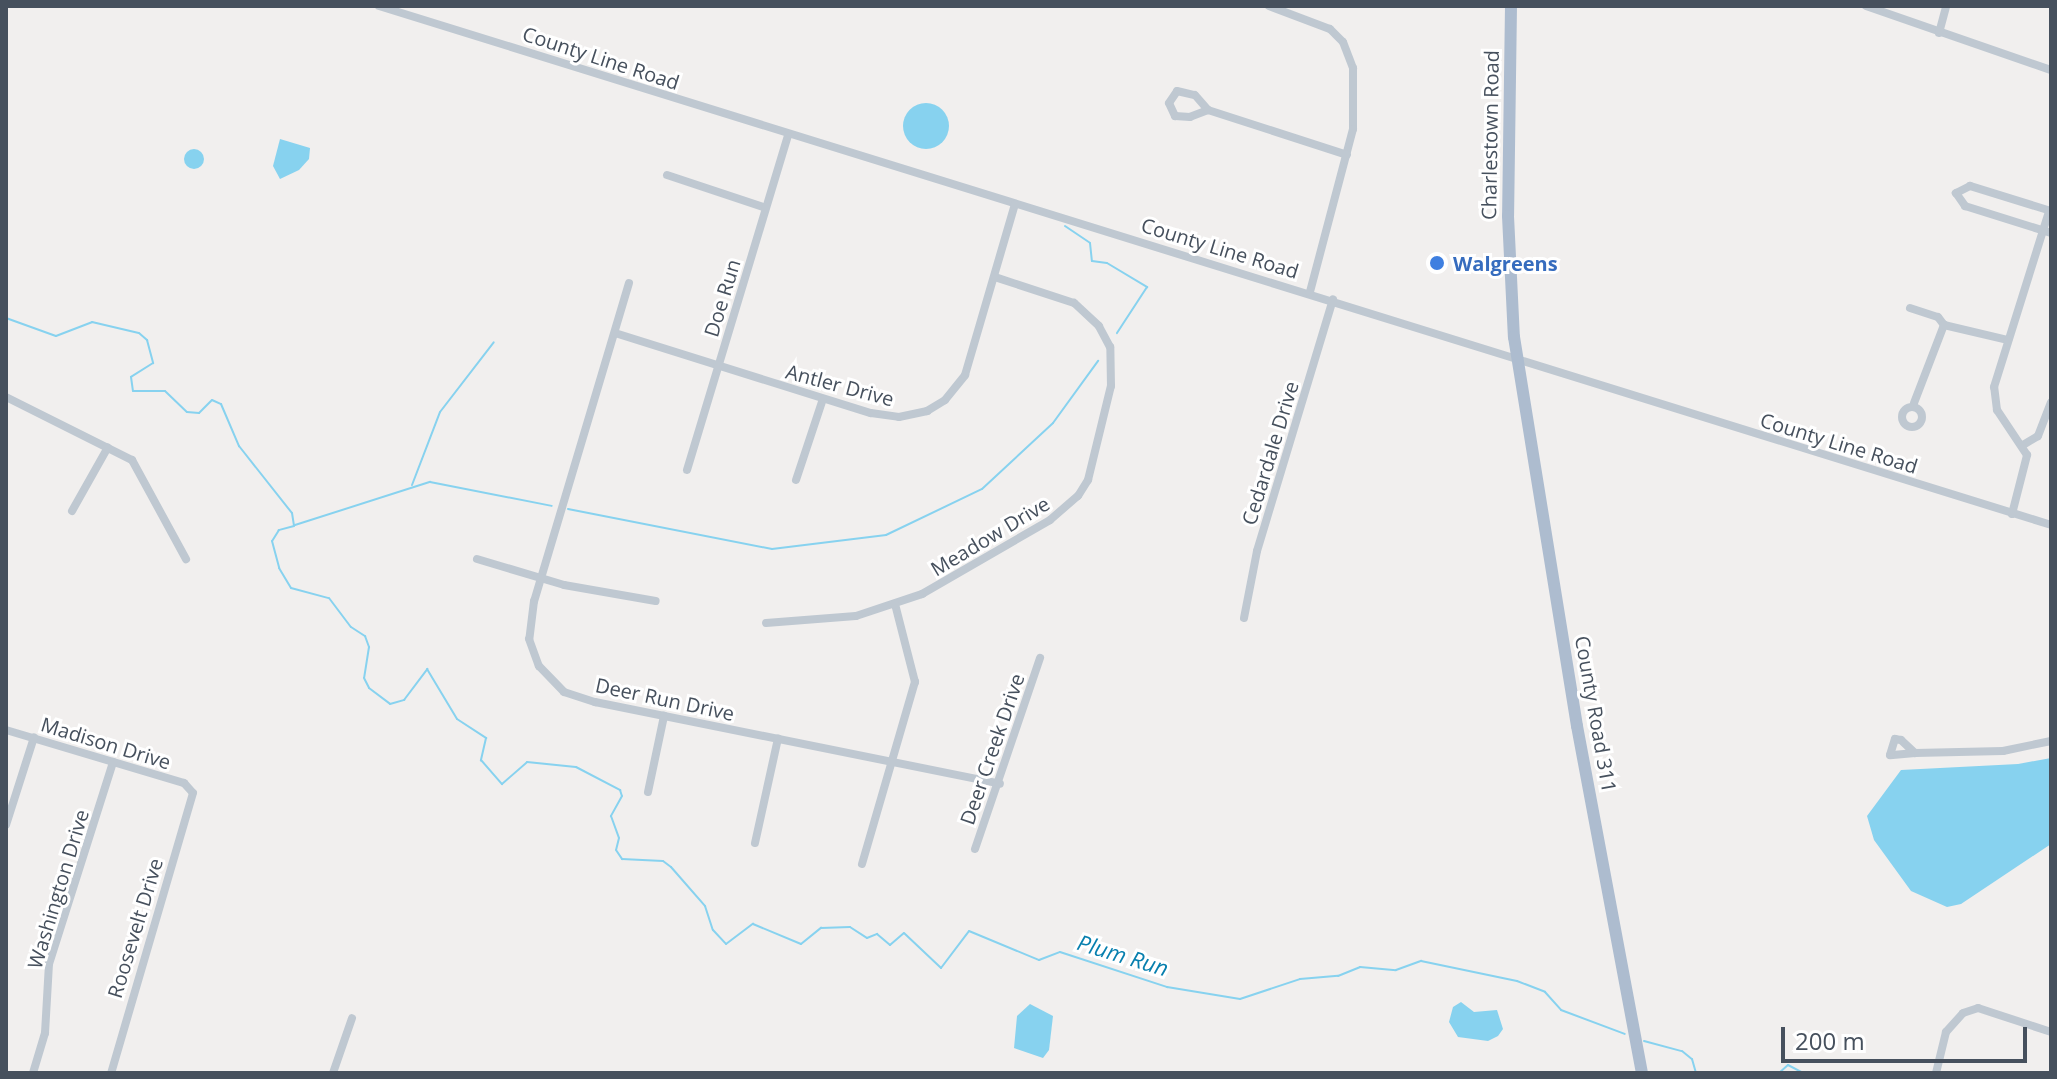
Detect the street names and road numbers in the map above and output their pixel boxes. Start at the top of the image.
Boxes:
street label: County Line Road [520,21,682,95]
street label: Charlestown Road [1477,50,1503,220]
street label: County Line Road [1138,213,1302,283]
street label: Doe Run [699,256,745,340]
street label: Antler Drive [783,359,897,411]
street label: Cedardale Drive [1237,378,1303,528]
street label: County Line Road [1757,408,1921,478]
street label: Meadow Drive [926,491,1054,581]
street label: County Road 311 [1570,634,1622,794]
street label: Deer Creek Drive [955,670,1029,828]
street label: Deer Run Drive [593,673,737,725]
street label: Madison Drive [38,712,174,774]
street label: Washington Drive [22,807,94,971]
street label: Roosevelt Drive [102,855,168,1001]

